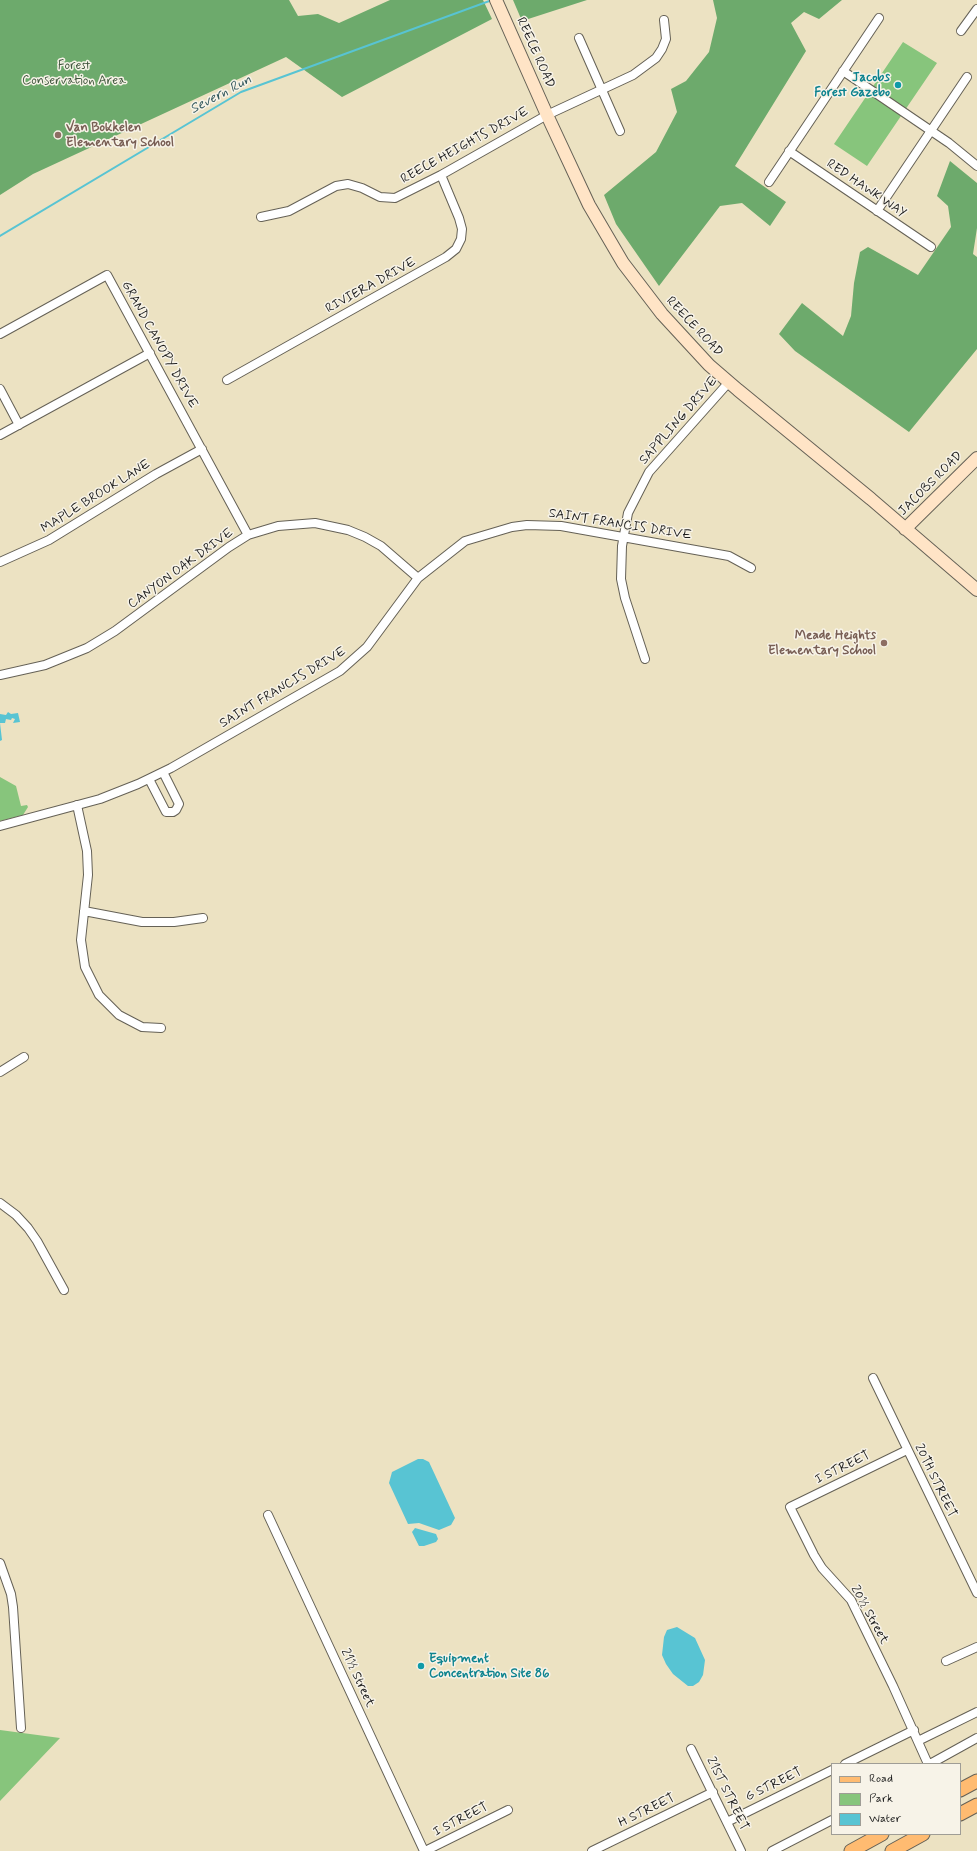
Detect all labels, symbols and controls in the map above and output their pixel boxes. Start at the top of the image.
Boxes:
street label: REECE ROAD [512,15,558,91]
park label: Forest Conservation Area [22,58,126,89]
place label: Jacobs Forest Gazebo [814,70,890,101]
water label: Severn Run [187,72,255,118]
marker: Jacobs Forest Gazebo [893,80,903,90]
street label: REECE HEIGHTS DRIVE [398,104,532,188]
place label: Van Bokkelen Elementary School [66,120,174,151]
marker: Van Bokkelen Elementary School [53,130,63,140]
street label: RED HAWK WAY [823,157,909,221]
street label: RIVIERA DRIVE [323,255,419,317]
street label: GRAND CANOPY DRIVE [117,279,201,411]
street label: REECE ROAD [662,294,726,360]
street label: SAPPLING DRIVE [637,374,721,468]
street label: JACOBS ROAD [896,449,966,519]
street label: MAPLE BROOK LANE [38,457,154,537]
street label: SAINT FRANCIS DRIVE [547,506,693,544]
street label: CANYON OAK DRIVE [125,526,237,612]
place label: Meade Heights Elementary School [768,628,876,659]
marker: Meade Heights Elementary School [879,638,889,648]
street label: SAINT FRANCIS DRIVE [217,644,349,732]
street label: 20TH STREET [910,1442,960,1520]
street label: I STREET [813,1448,873,1488]
street label: 20½ Street [847,1583,891,1647]
street label: 21½ Street [337,1646,377,1710]
place label: Equipment Concentration Site 86 [429,1651,549,1682]
marker: Equipment Concentration Site 86 [416,1661,426,1671]
street label: 21ST STREET [702,1755,752,1833]
legend [831,1763,961,1835]
street label: G STREET [743,1765,805,1805]
text: Road [869,1771,893,1787]
street label: H STREET [616,1791,678,1831]
text: Park [869,1791,893,1807]
street label: I STREET [431,1800,491,1840]
text: Water [869,1811,901,1827]

